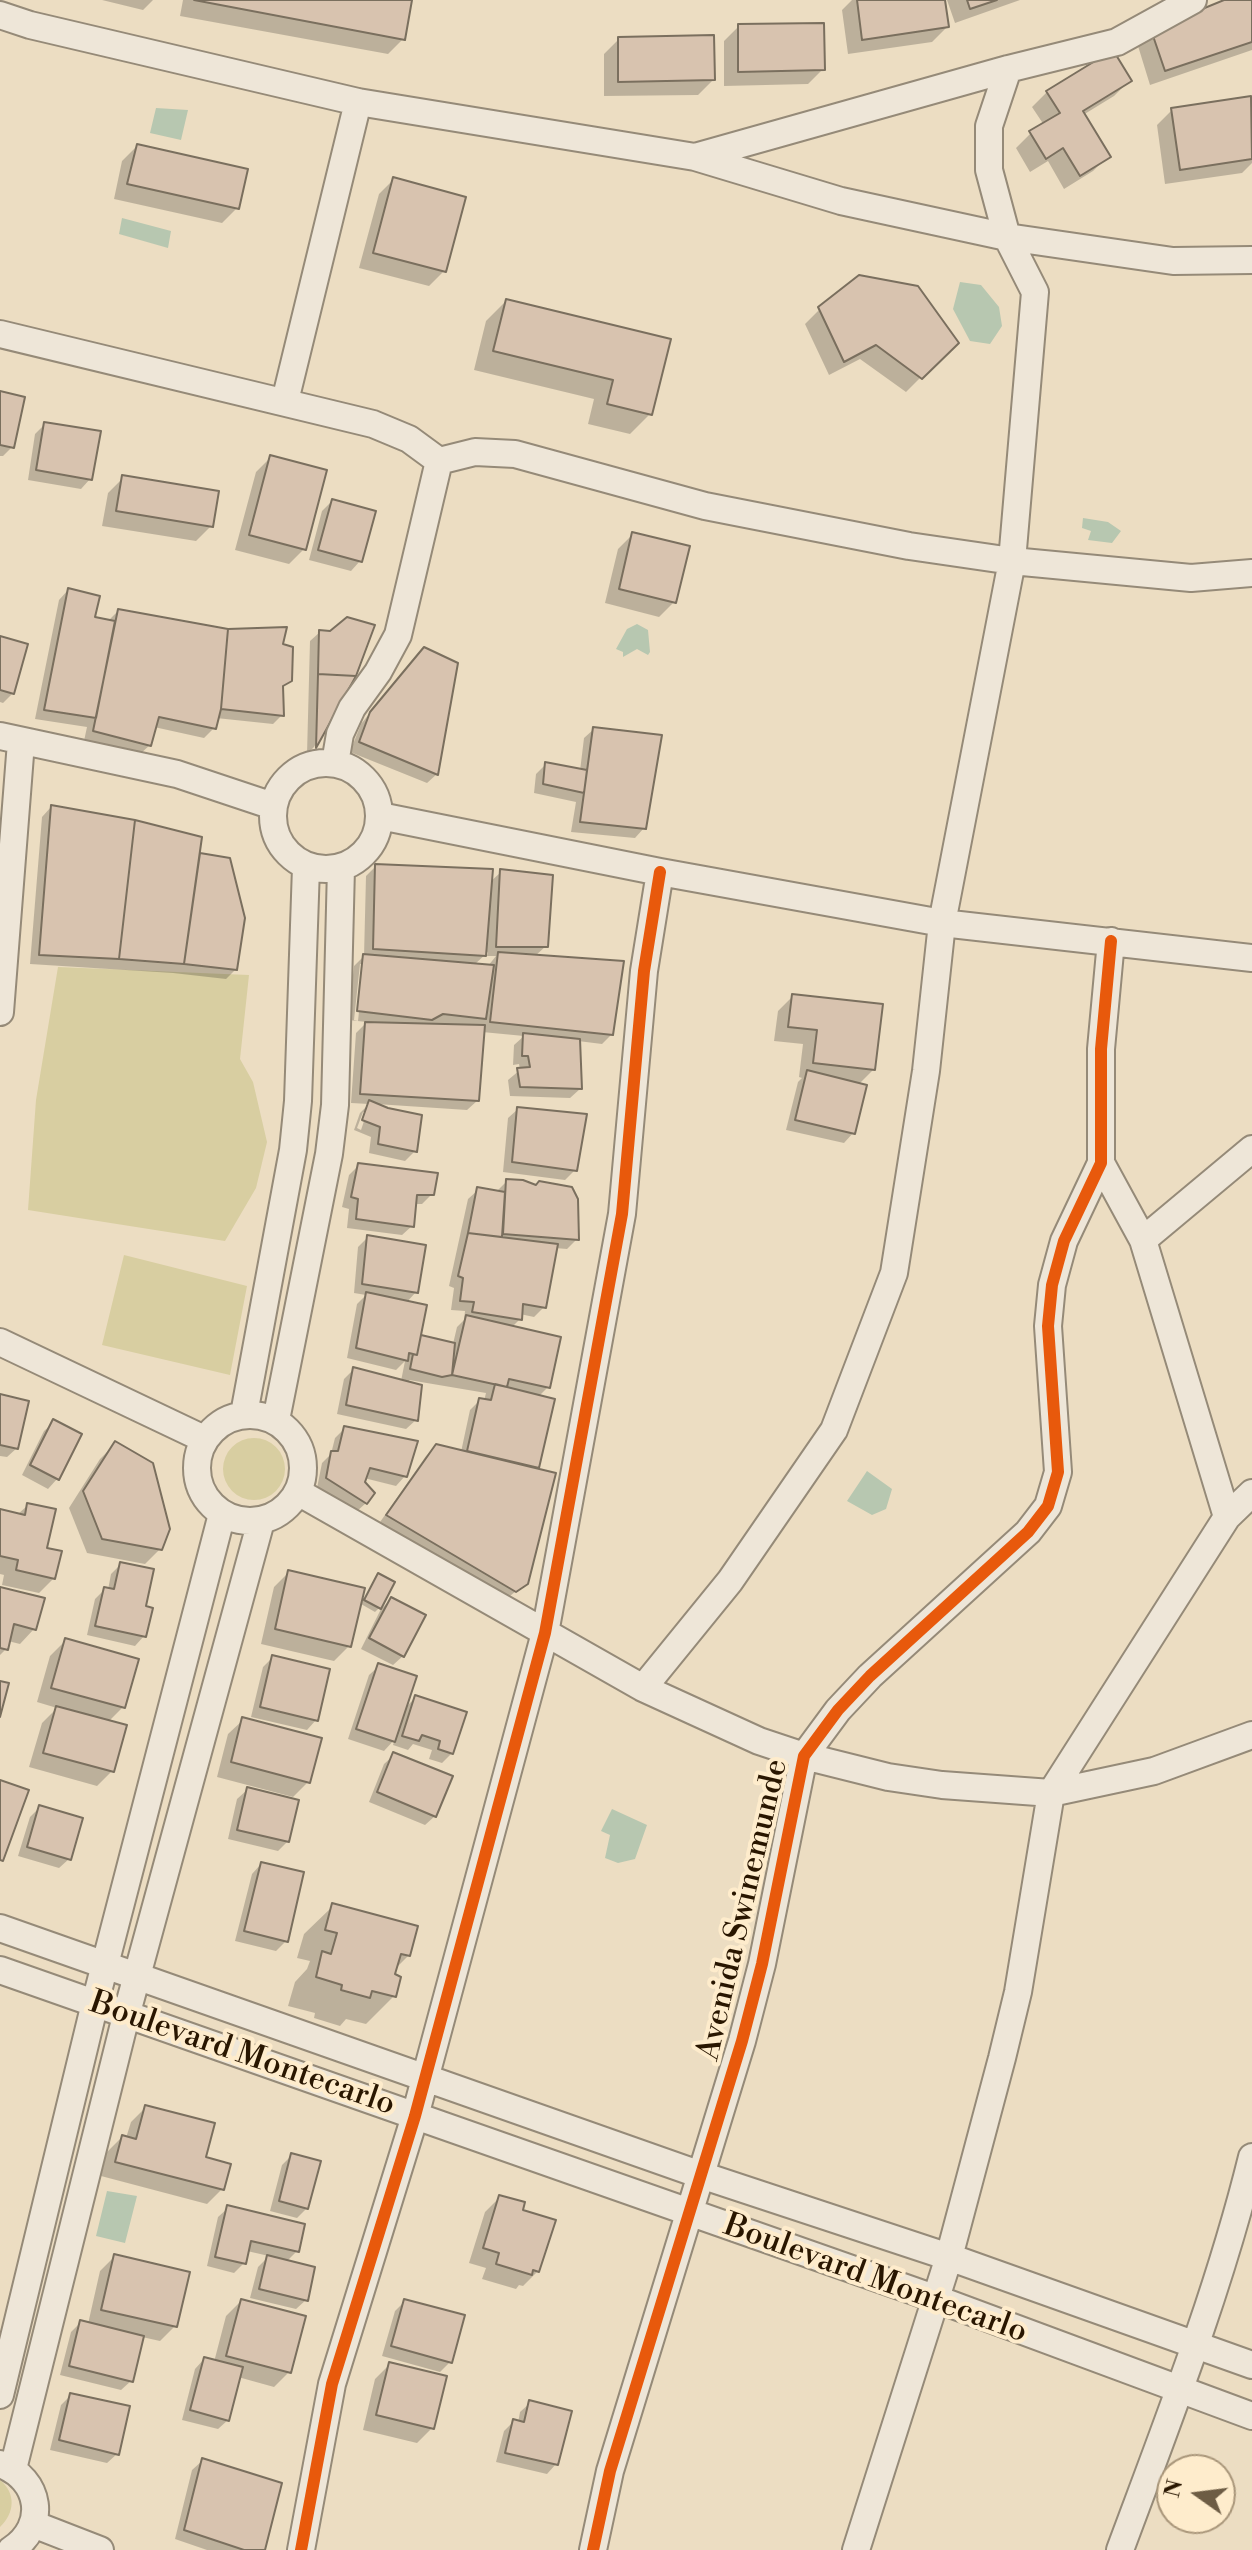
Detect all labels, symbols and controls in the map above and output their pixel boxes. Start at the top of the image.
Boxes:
street label: Avenida Swinemunde [691,1756,797,2064]
street label: Boulevard Montecarlo [84,1985,400,2125]
street label: Boulevard Montecarlo [718,2207,1032,2353]
north arrow [1156,2454,1236,2534]
text: N [1159,2477,1189,2500]

